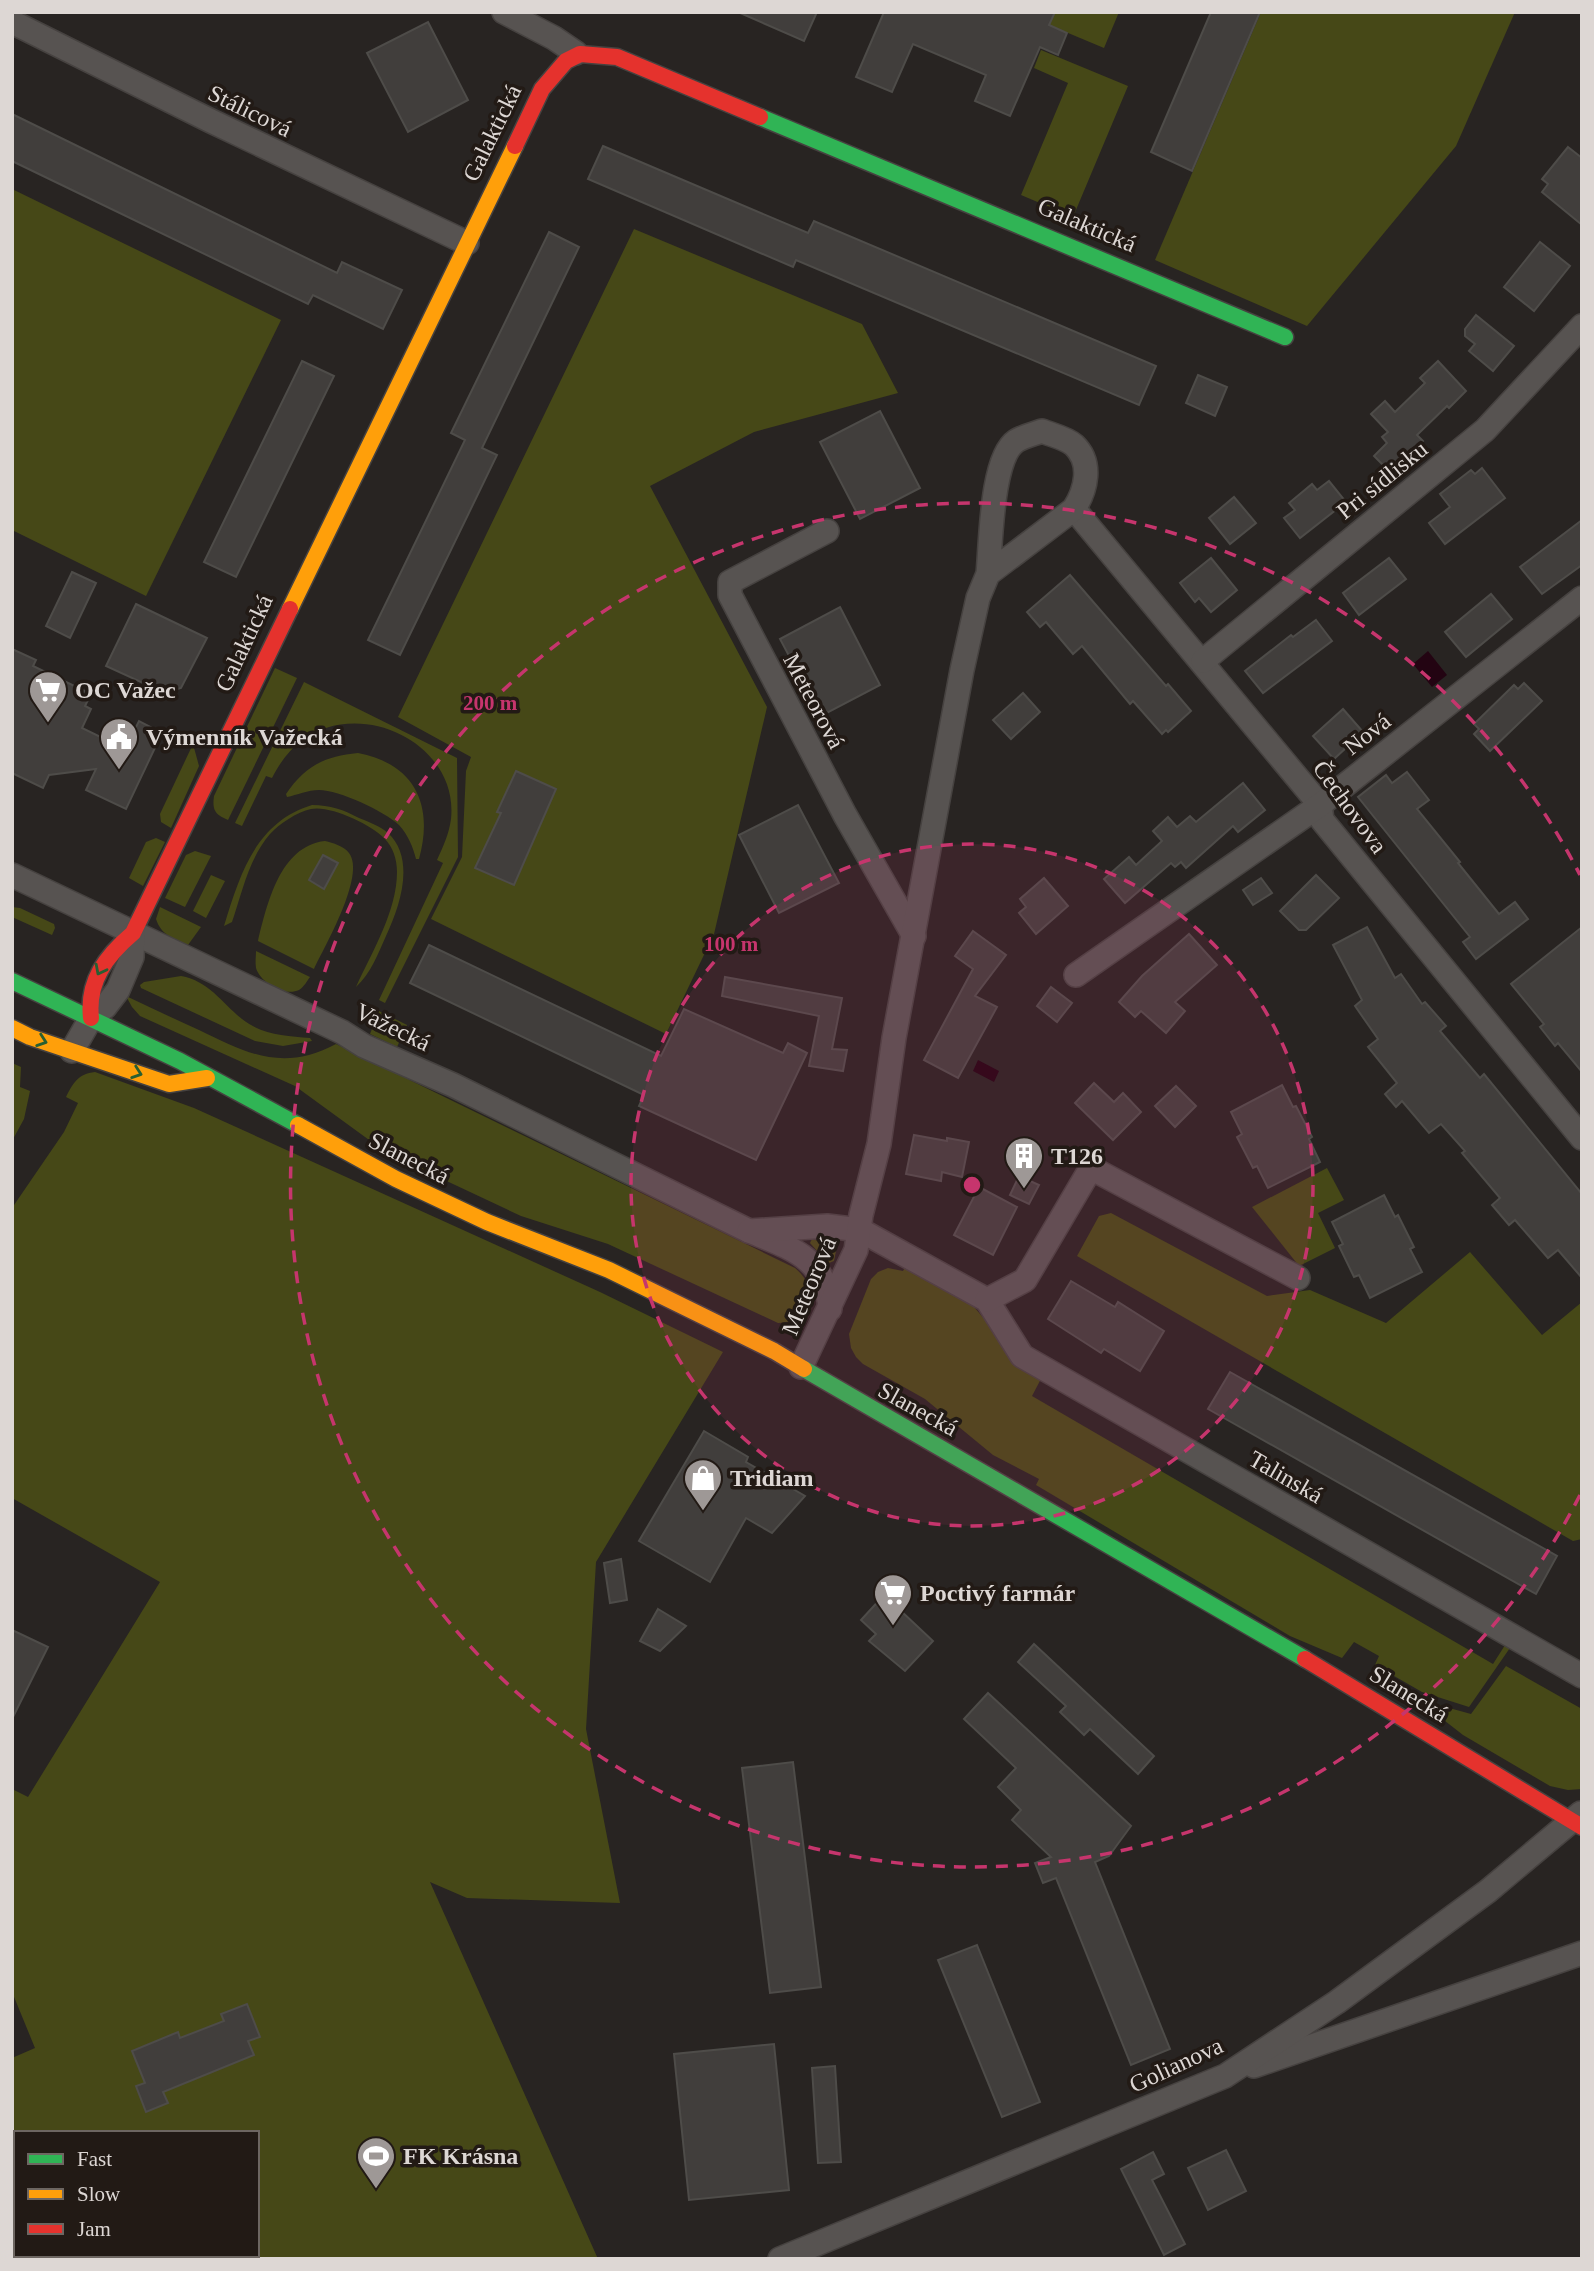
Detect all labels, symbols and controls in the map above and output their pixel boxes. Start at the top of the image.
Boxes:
street label: Stálicová [204,80,296,142]
street label: Galaktická [458,80,527,185]
street label: Galaktická [1034,193,1140,257]
street label: Pri sídlisku [1332,436,1432,524]
street label: Galaktická [210,590,278,696]
street label: Meteorová [778,649,850,753]
supermarket icon: OC Važec [27,669,69,724]
place label: OC Važec [75,677,176,703]
text: 200 m [463,691,518,715]
street label: Nová [1339,708,1396,760]
public building icon: Výmenník Važecká [98,716,140,771]
place label: Výmenník Važecká [146,724,343,750]
street label: Čechovova [1308,756,1392,859]
text: 100 m [704,932,759,956]
one-way arrow [94,963,108,975]
street label: Važecká [351,998,435,1056]
one-way arrow [35,1033,47,1047]
one-way arrow [130,1065,143,1079]
street label: Slanecká [365,1127,454,1189]
building icon: T126 [1003,1135,1045,1190]
place label: T126 [1051,1143,1103,1169]
centre of rings [960,1173,984,1197]
street label: Meteorová [777,1233,841,1339]
street label: Slanecká [874,1377,962,1442]
street label: Talinská [1244,1445,1328,1509]
shop icon: Tridiam [682,1457,724,1512]
place label: Tridiam [730,1465,814,1491]
supermarket icon: Poctivý farmár [872,1572,914,1627]
place label: Poctivý farmár [920,1580,1076,1606]
street label: Slanecká [1365,1661,1453,1728]
street label: Golianova [1125,2032,1227,2098]
legend [14,2131,259,2257]
sports icon: FK Krásna [355,2135,397,2190]
place label: FK Krásna [403,2143,518,2169]
text: Fast [77,2147,112,2171]
text: Slow [77,2182,121,2206]
text: Jam [77,2217,111,2241]

